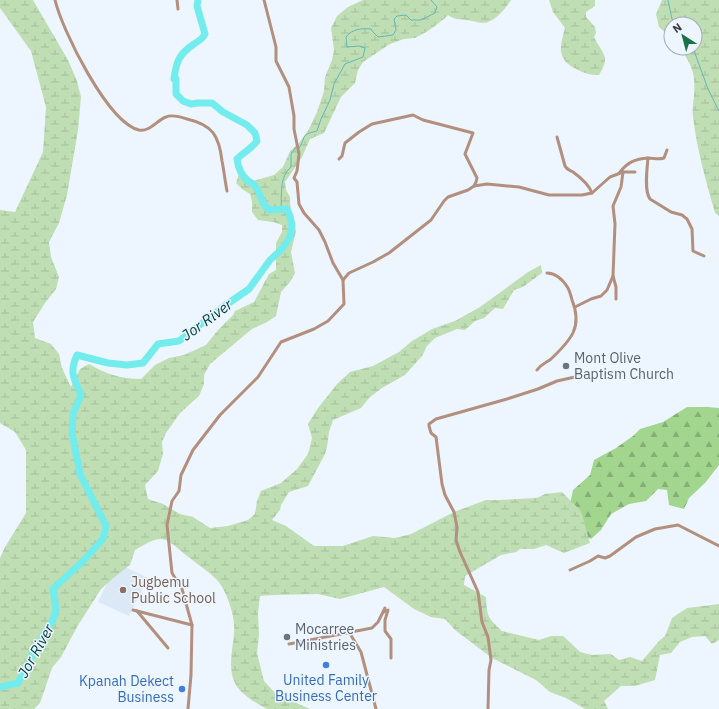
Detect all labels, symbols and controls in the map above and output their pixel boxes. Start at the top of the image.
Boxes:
north arrow [663,16,703,56]
text: N [670,20,684,36]
water label: Jor River [178,294,236,344]
place label: Mont Olive Baptism Church [574,349,674,383]
marker: Mont Olive Baptism Church [561,361,571,371]
place label: Jugbemu Public School [131,573,216,607]
marker: Jugbemu Public School [118,585,128,595]
water label: Jor River [13,620,58,681]
place label: Mocarree Ministries [295,620,356,654]
marker: Mocarree Ministries [282,632,292,642]
marker: United Family Business Center [321,660,331,670]
place label: United Family Business Center [275,671,377,705]
place label: Kpanah Dekect Business [79,672,174,706]
marker: Kpanah Dekect Business [177,684,187,694]

